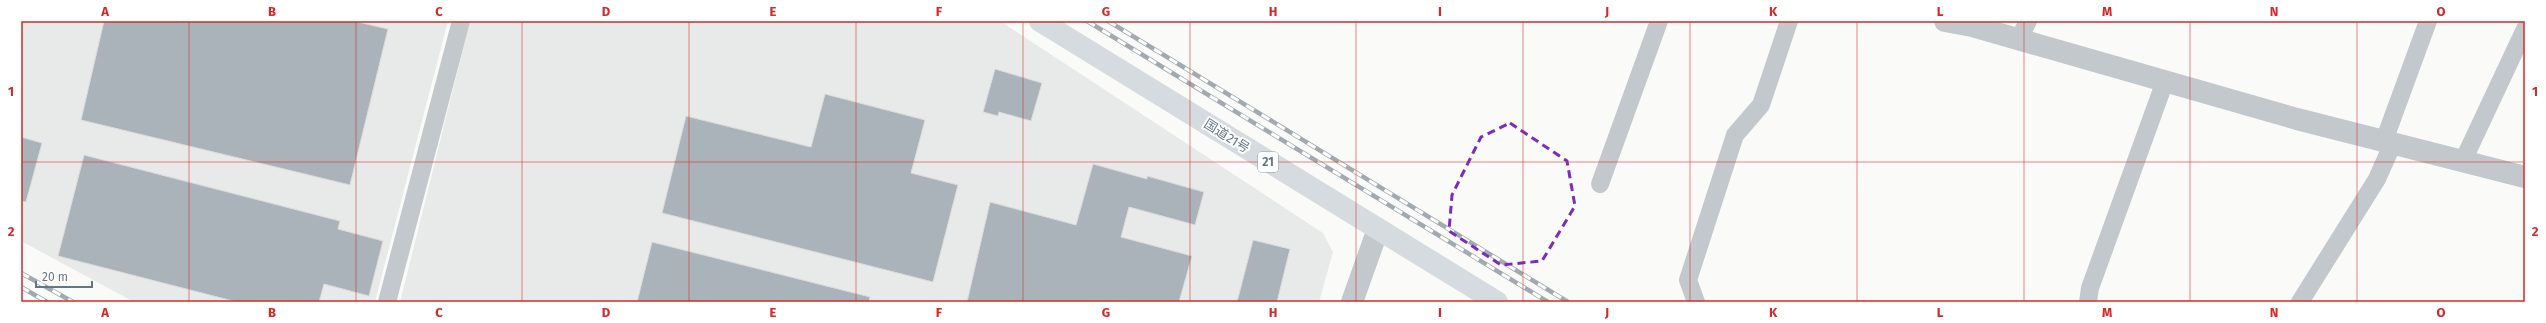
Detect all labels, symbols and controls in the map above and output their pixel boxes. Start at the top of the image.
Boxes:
text: A [100,4,109,19]
text: B [268,4,276,19]
text: C [435,4,443,19]
text: D [602,4,611,19]
text: E [770,4,777,19]
text: F [936,4,943,19]
text: G [1102,4,1110,19]
text: H [1269,4,1277,19]
text: I [1438,4,1442,19]
text: J [1604,4,1609,19]
text: K [1769,4,1778,19]
text: L [1937,4,1944,19]
text: M [2102,4,2112,19]
text: N [2270,4,2278,19]
text: O [2437,4,2446,19]
text: 1 [8,84,14,99]
text: 1 [2532,84,2538,99]
street label: 国道21号 [1202,116,1252,156]
road number: 21 [1258,152,1278,172]
text: 2 [8,224,15,239]
text: 2 [2532,224,2539,239]
scale bar [36,263,92,289]
text: 20 m [42,270,68,284]
text: A [100,305,109,320]
text: B [268,305,276,320]
text: C [435,305,443,320]
text: D [602,305,611,320]
text: E [770,305,777,320]
text: F [936,305,943,320]
text: G [1102,305,1110,320]
text: H [1269,305,1277,320]
text: I [1438,305,1442,320]
text: J [1604,305,1609,320]
text: K [1769,305,1778,320]
text: L [1937,305,1944,320]
text: M [2102,305,2112,320]
text: N [2270,305,2278,320]
text: O [2437,305,2446,320]

